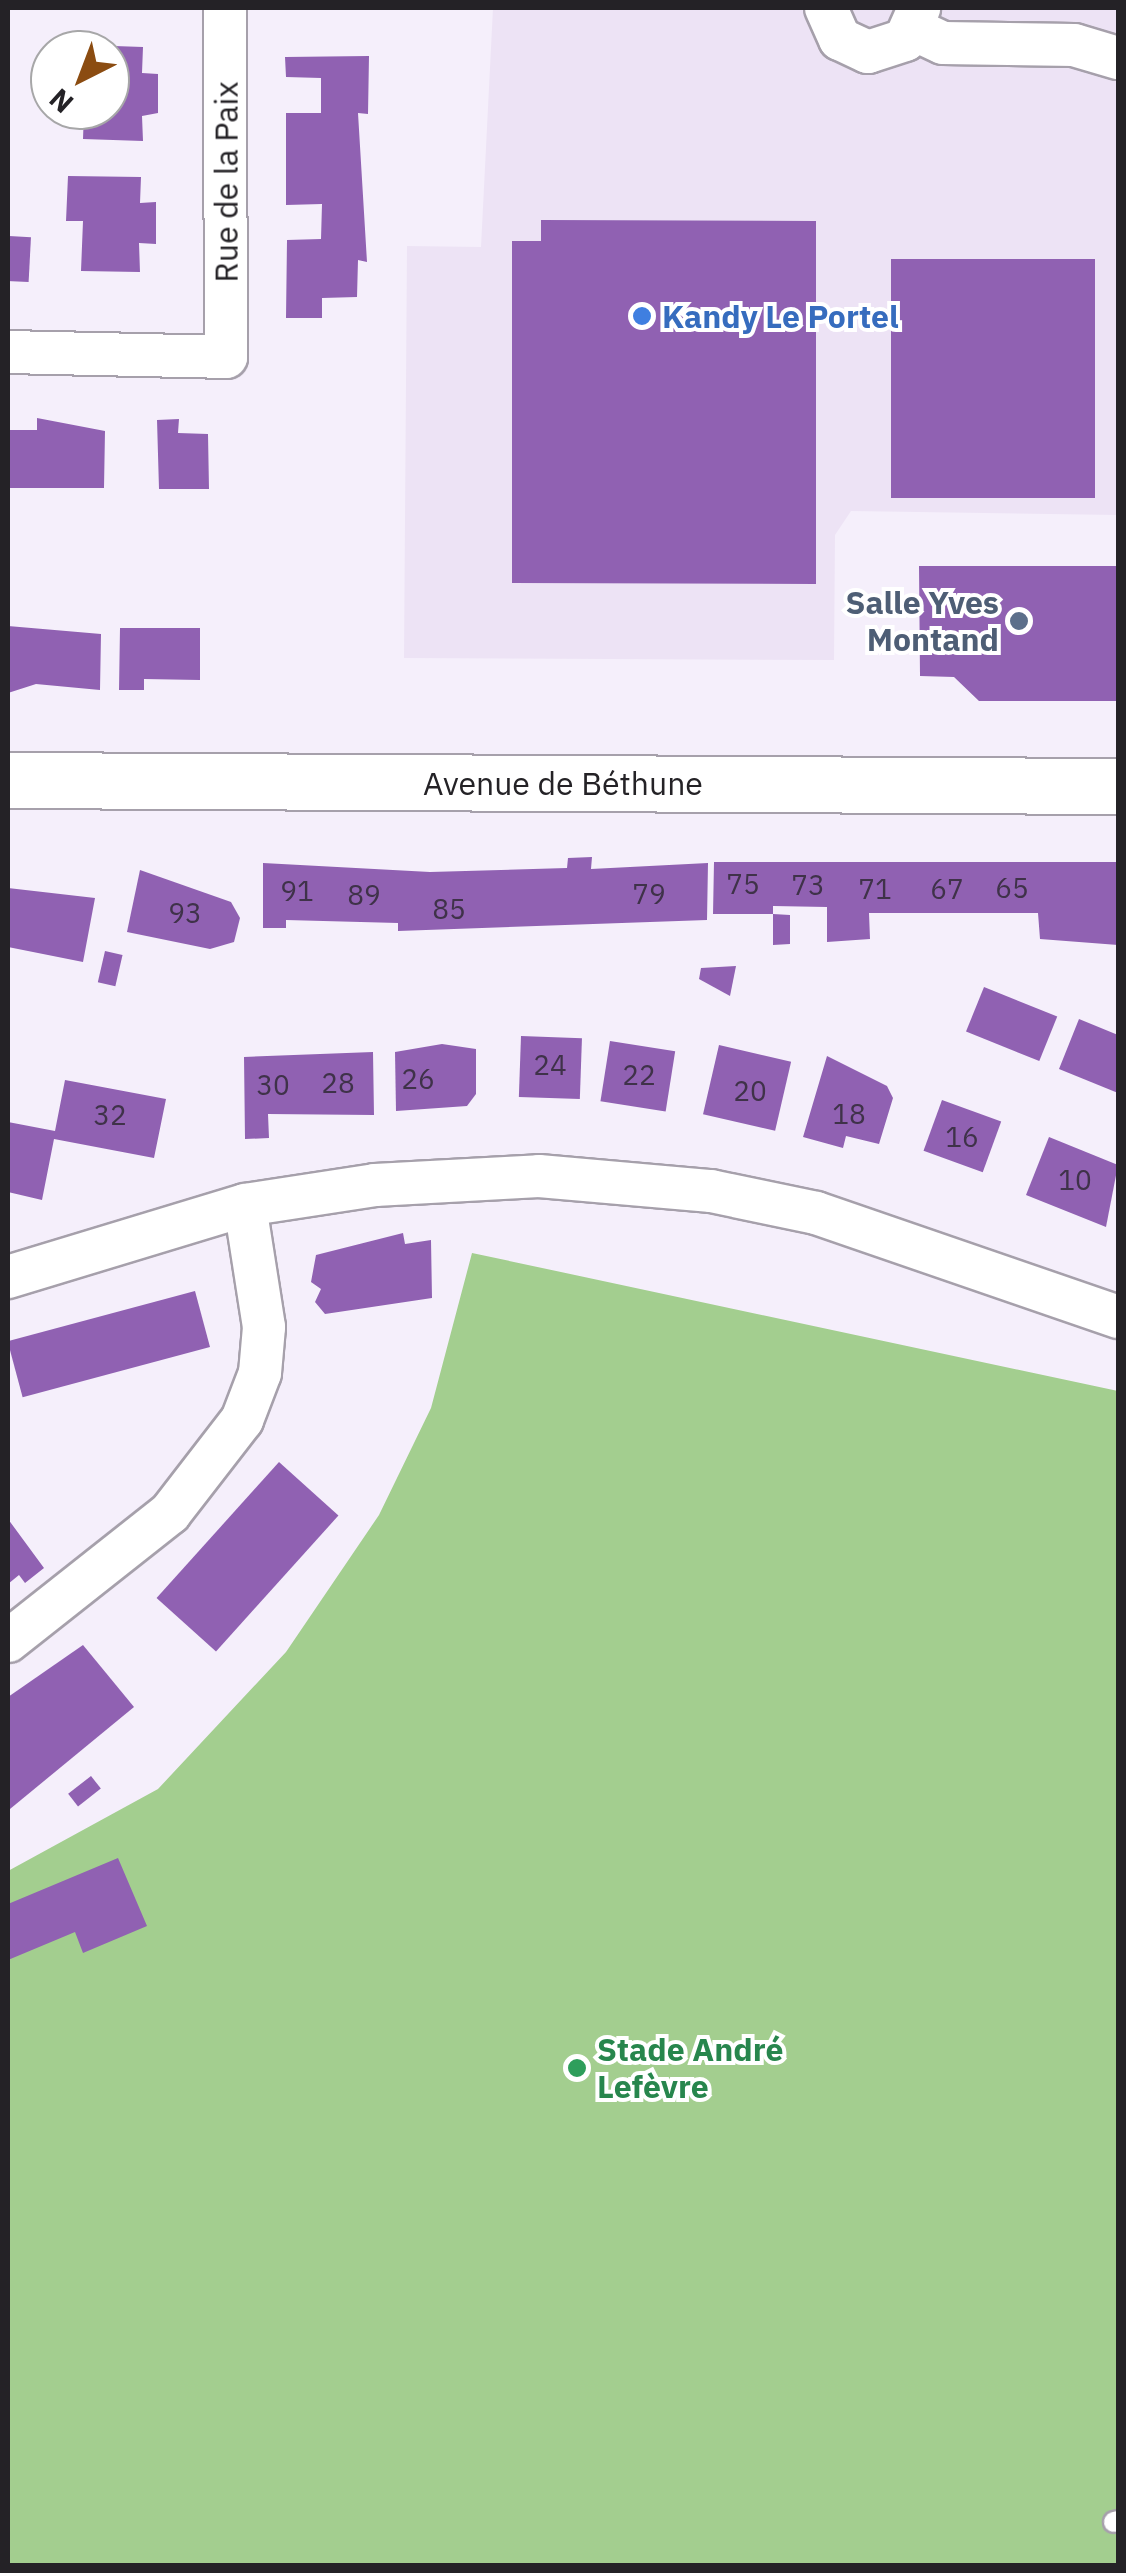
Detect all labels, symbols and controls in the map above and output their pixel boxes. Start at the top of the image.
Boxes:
north arrow [30,30,130,130]
text: N [41,81,81,122]
street label: Rue de la Paix [207,81,245,283]
place label: Kandy Le Portel [662,297,899,335]
marker: Kandy Le Portel [631,305,653,327]
place label: Salle Yves Montand [845,584,999,659]
marker: Salle Yves Montand [1008,610,1030,632]
street label: Avenue de Béthune [423,764,703,802]
house number: 75 [726,867,760,901]
house number: 73 [791,868,825,902]
house number: 65 [995,871,1029,905]
house number: 71 [858,872,892,906]
house number: 67 [930,872,964,906]
house number: 91 [280,874,314,908]
house number: 79 [632,877,666,911]
house number: 89 [347,878,381,912]
house number: 85 [432,892,466,926]
house number: 93 [168,896,202,930]
house number: 24 [533,1048,567,1082]
house number: 22 [622,1058,656,1092]
house number: 26 [401,1062,435,1096]
house number: 28 [321,1066,355,1100]
house number: 30 [256,1068,290,1102]
house number: 20 [733,1074,767,1108]
house number: 18 [832,1097,866,1131]
house number: 32 [93,1098,127,1132]
house number: 16 [945,1120,979,1154]
house number: 10 [1058,1163,1092,1197]
place label: Stade André Lefèvre [597,2031,783,2106]
marker: Stade André Lefèvre [566,2057,588,2079]

